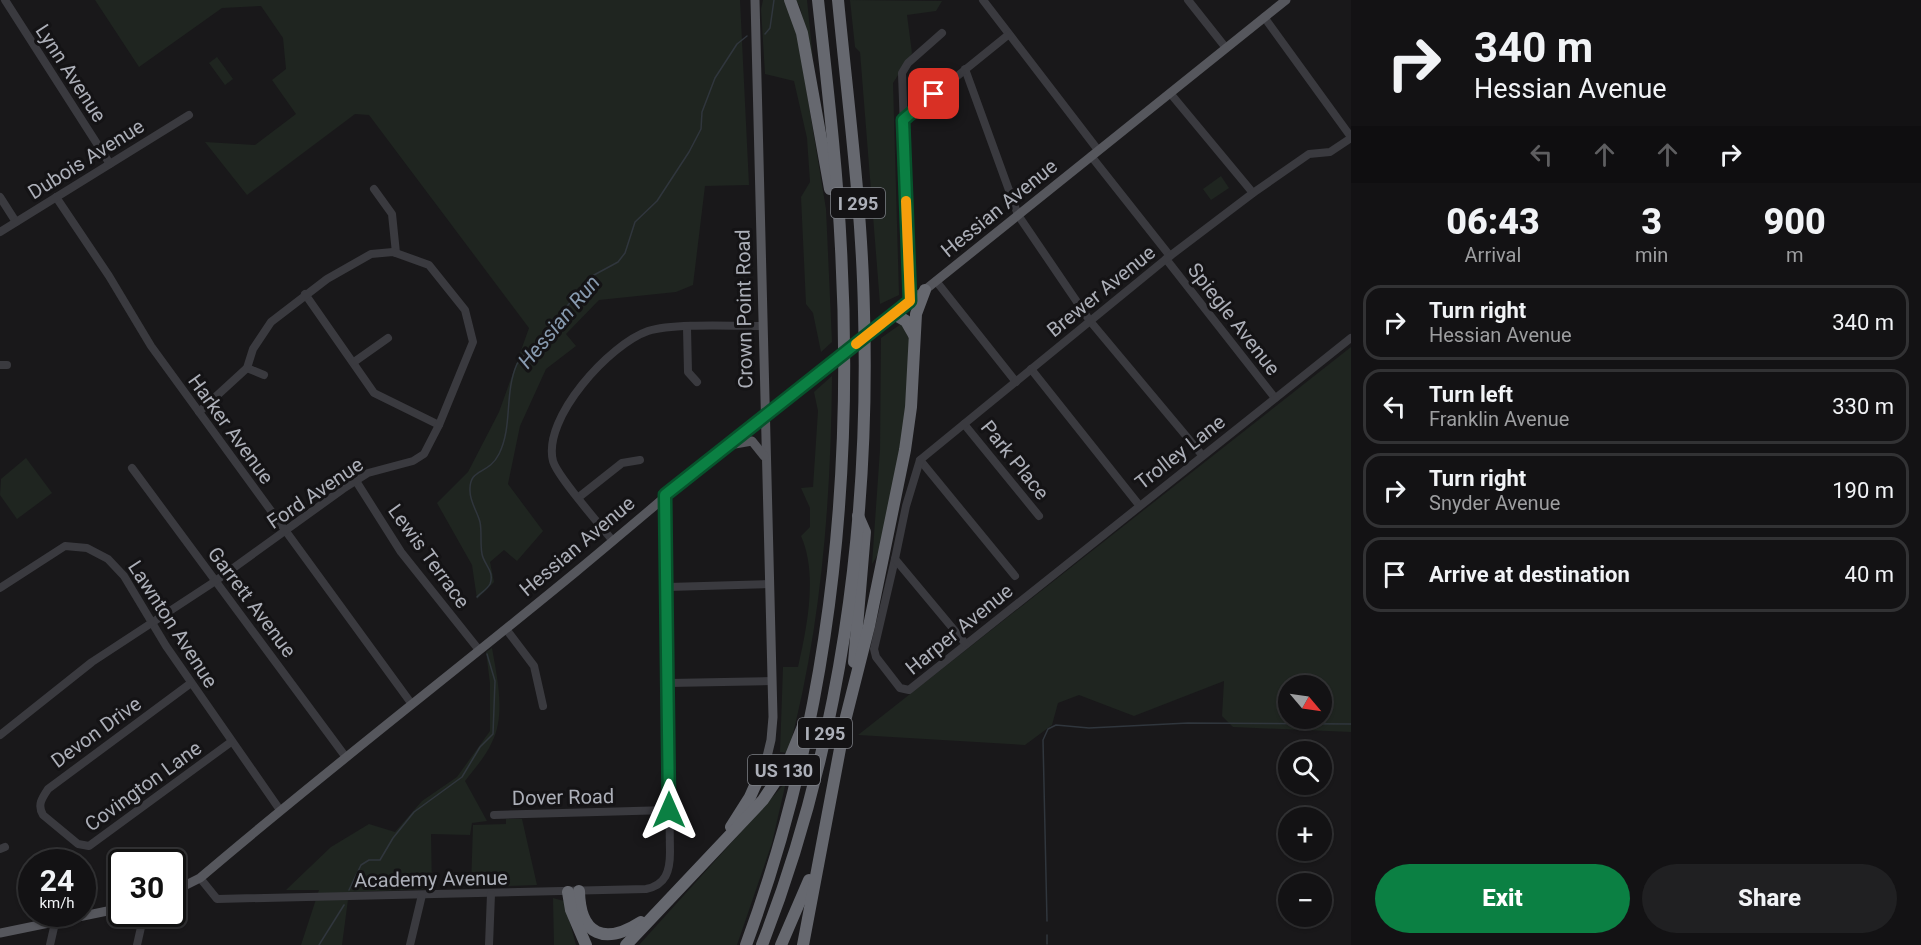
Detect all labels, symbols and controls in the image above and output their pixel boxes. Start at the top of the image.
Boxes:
street label: Lynn Avenue [31,20,111,126]
text: 340 m [1474,23,1593,72]
icon: right [1375,24,1453,102]
pin [908,68,959,119]
text: Hessian Avenue [1474,73,1667,105]
icon: arrive [917,77,950,110]
street label: Dubois Avenue [24,114,148,204]
icon: left [1525,138,1558,171]
icon: ahead [1588,138,1621,171]
icon: ahead [1651,138,1684,171]
icon: right [1714,138,1747,171]
street label: Hessian Avenue [936,154,1062,262]
road number: I 295 [831,188,885,218]
text: 06:43 [1446,201,1540,243]
text: 3 [1641,201,1662,243]
text: 900 [1764,201,1826,243]
street label: Crown Point Road [731,229,757,389]
street label: Brewer Avenue [1042,240,1160,342]
text: Arrival [1465,243,1521,267]
text: min [1635,243,1668,267]
text: m [1786,243,1803,267]
street label: Spiegle Avenue [1183,258,1285,380]
water label: Hessian Run [513,271,605,373]
text: Turn right [1429,298,1526,323]
icon: right [1378,306,1411,339]
text: 340 m [1832,310,1894,335]
text: Hessian Avenue [1429,323,1572,347]
street label: Harker Avenue [183,370,279,488]
text: Turn left [1429,382,1513,407]
icon: left [1378,390,1411,423]
text: 330 m [1832,394,1894,419]
text: Franklin Avenue [1429,407,1569,431]
street label: Trolley Lane [1130,410,1230,494]
street label: Park Place [976,416,1054,504]
street label: Ford Avenue [262,452,368,534]
text: Turn right [1429,466,1526,491]
icon: right [1378,474,1411,507]
text: 190 m [1832,478,1894,503]
street label: Hessian Avenue [515,491,639,601]
text: Snyder Avenue [1429,491,1560,515]
street label: Lewis Terrace [383,499,475,613]
street label: Garrett Avenue [203,542,301,662]
street label: Lawnton Avenue [123,556,223,692]
icon: arrive [1378,558,1411,591]
text: Arrive at destination [1429,562,1630,587]
text: 40 m [1845,562,1894,587]
street label: Harper Avenue [901,578,1017,680]
north arrow [1278,675,1332,729]
map controls [1278,675,1332,927]
street label: Devon Drive [46,691,146,773]
road number: I 295 [798,718,852,748]
street label: Covington Lane [80,736,206,836]
button: search [1278,741,1332,795]
road number: US 130 [748,755,820,785]
position arrow [637,778,701,842]
street label: Dover Road [512,784,614,810]
button: + [1278,807,1332,861]
speed limit sign: 30 [108,849,186,927]
text: 24 [40,863,74,898]
button: Exit [1375,864,1630,933]
button: Share [1642,864,1897,933]
street label: Academy Avenue [354,866,508,892]
button: − [1278,873,1332,927]
text: km/h [39,894,75,912]

